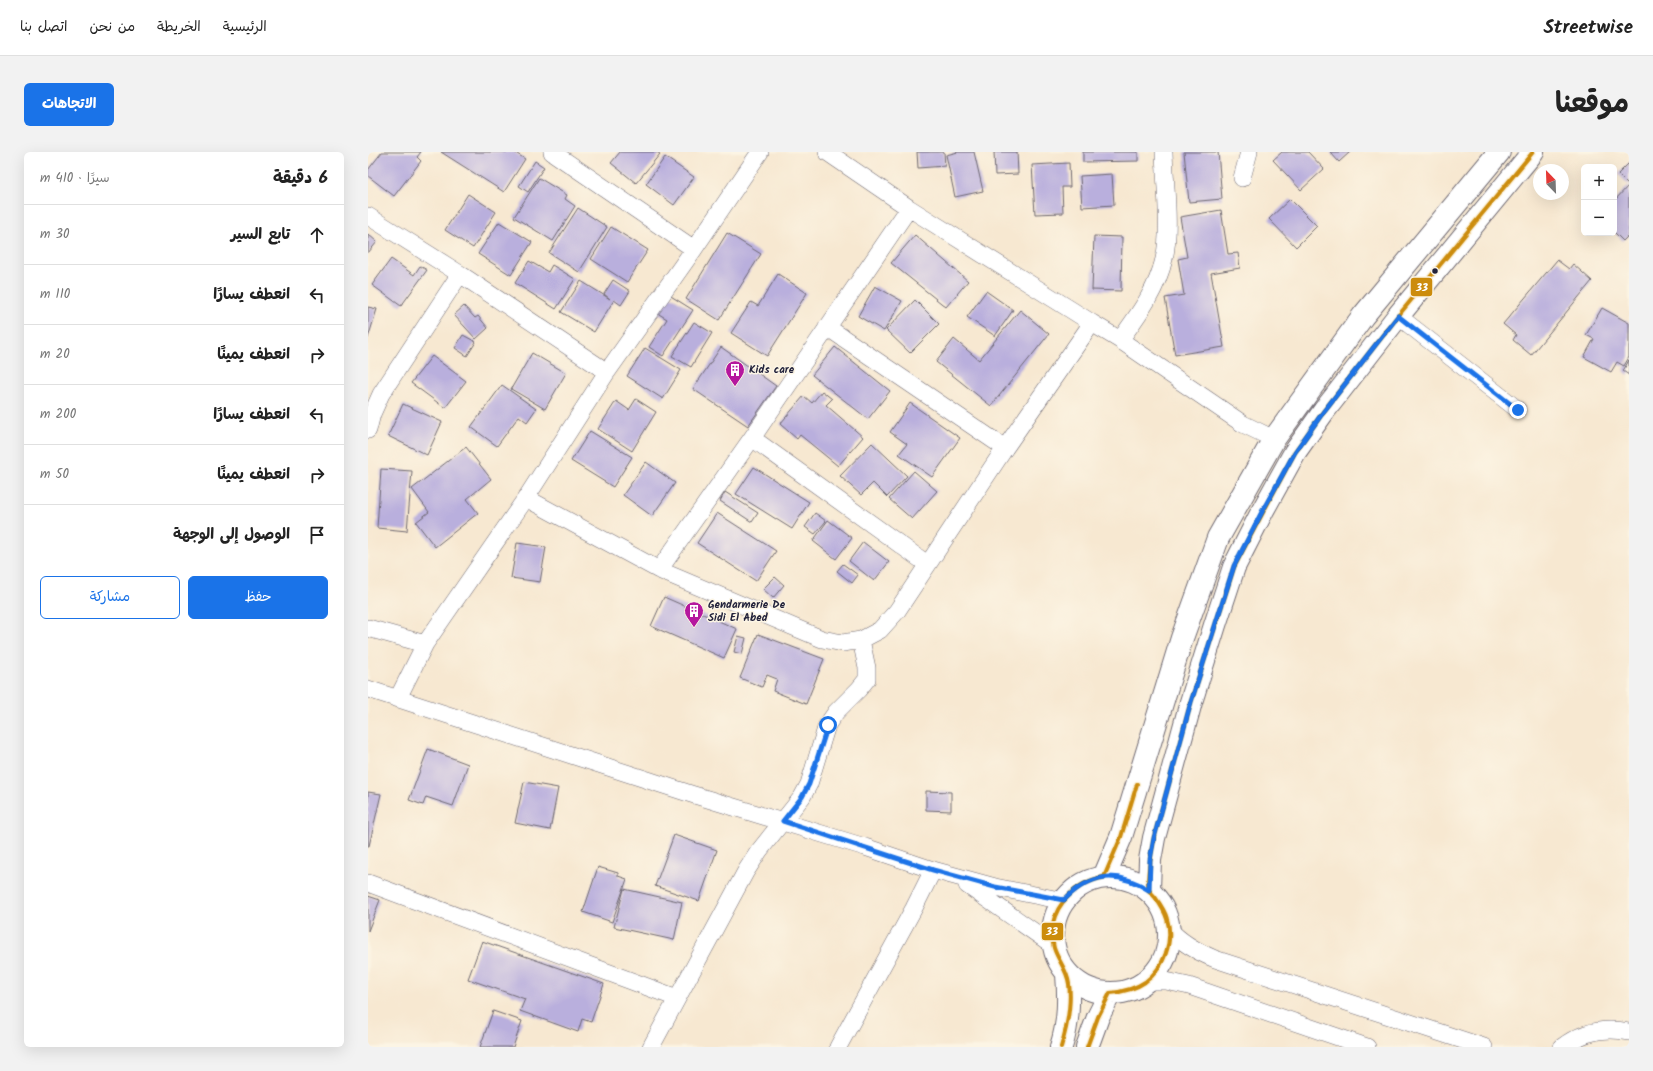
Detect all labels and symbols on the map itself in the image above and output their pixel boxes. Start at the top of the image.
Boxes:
north arrow [1533,164,1569,200]
unlabelled marker [1430,266,1440,276]
line badge: 33 [1410,277,1433,297]
text: 33 [1415,279,1428,297]
building icon: Kids care [724,359,746,387]
place label: Kids care [749,361,795,379]
route end [1509,401,1527,419]
place label: Gendarmerie De Sidi El Abed [708,596,786,627]
building icon: Gendarmerie De Sidi El Abed [683,600,705,628]
route start [819,716,837,734]
line badge: 33 [1041,922,1064,941]
text: 33 [1045,923,1058,941]

